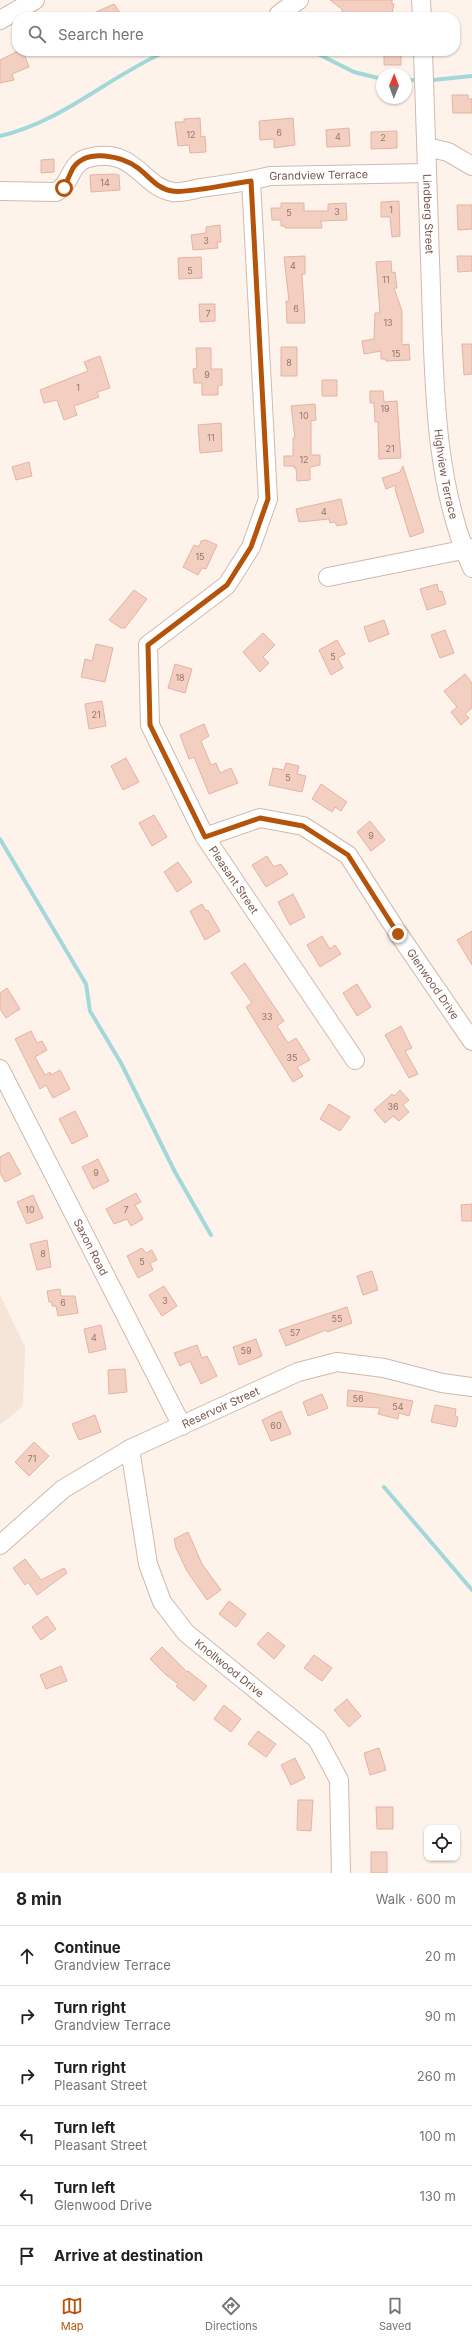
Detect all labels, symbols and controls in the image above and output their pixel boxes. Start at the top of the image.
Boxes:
search box [12,12,460,56]
icon: search [26,23,48,45]
text: Search here [58,25,144,44]
north arrow [376,68,412,104]
house number: 6 [276,127,282,138]
house number: 12 [186,129,196,140]
house number: 4 [335,131,341,142]
house number: 2 [380,132,386,143]
street label: Grandview Terrace [269,167,368,183]
street label: Lindberg Street [420,174,437,255]
house number: 14 [100,177,110,188]
route start [55,179,73,197]
house number: 1 [389,204,393,215]
house number: 3 [334,206,340,217]
house number: 5 [286,207,292,218]
house number: 3 [203,235,209,246]
house number: 4 [290,260,296,271]
house number: 5 [187,265,193,276]
house number: 11 [382,274,390,285]
house number: 6 [293,303,299,314]
house number: 7 [205,308,211,319]
house number: 13 [383,317,393,328]
house number: 15 [391,348,401,359]
house number: 8 [286,357,292,368]
house number: 9 [204,369,210,380]
house number: 1 [76,382,80,393]
house number: 19 [380,403,390,414]
house number: 10 [299,410,309,421]
street label: Highview Terrace [431,428,461,521]
house number: 11 [207,432,215,443]
house number: 21 [385,443,395,454]
house number: 12 [299,454,309,465]
house number: 4 [321,506,327,517]
house number: 15 [195,551,205,562]
house number: 5 [330,651,336,662]
house number: 18 [175,672,185,683]
house number: 21 [91,709,101,720]
house number: 5 [285,772,291,783]
house number: 9 [368,830,374,841]
street label: Pleasant Street [206,843,262,917]
route end [389,925,407,943]
street label: Glenwood Drive [404,946,462,1022]
house number: 33 [261,1011,273,1022]
house number: 35 [286,1052,298,1063]
house number: 36 [387,1101,399,1112]
house number: 9 [93,1167,99,1178]
house number: 10 [25,1204,35,1215]
house number: 7 [123,1204,129,1215]
street label: Saxon Road [71,1216,111,1278]
house number: 8 [40,1248,46,1259]
house number: 5 [139,1256,145,1267]
house number: 3 [162,1295,168,1306]
house number: 6 [60,1297,66,1308]
house number: 55 [332,1313,342,1324]
house number: 57 [290,1327,300,1338]
house number: 4 [91,1332,97,1343]
house number: 59 [240,1345,252,1356]
street label: Reservoir Street [180,1384,262,1431]
house number: 56 [352,1393,364,1404]
house number: 54 [392,1401,404,1412]
house number: 60 [270,1420,282,1431]
house number: 71 [28,1453,36,1464]
street label: Knollwood Drive [192,1636,267,1700]
map controls [424,1825,460,1861]
button: locate [424,1825,460,1861]
text: 8 min [16,1889,62,1909]
text: Walk · 600 m [376,1891,456,1907]
text: Continue [54,1938,121,1957]
icon: ahead [16,1945,38,1967]
text: 20 m [425,1948,456,1964]
text: Grandview Terrace [54,1957,171,1973]
text: Turn right [54,1998,126,2017]
icon: right [16,2005,38,2027]
text: 90 m [425,2008,456,2024]
text: Grandview Terrace [54,2017,171,2033]
text: Turn right [54,2058,126,2077]
icon: right [16,2065,38,2087]
text: 260 m [417,2068,456,2084]
text: Pleasant Street [54,2077,147,2093]
text: Turn left [54,2118,115,2137]
icon: left [16,2125,38,2147]
text: 100 m [419,2128,456,2144]
text: Pleasant Street [54,2137,147,2153]
text: Turn left [54,2178,115,2197]
icon: left [16,2185,38,2207]
text: 130 m [419,2188,456,2204]
text: Glenwood Drive [54,2197,152,2213]
icon: arrive [16,2245,38,2267]
text: Arrive at destination [54,2246,203,2265]
tab: Map [61,2295,84,2333]
tab: Directions [205,2295,258,2333]
tab: Saved [379,2295,411,2333]

